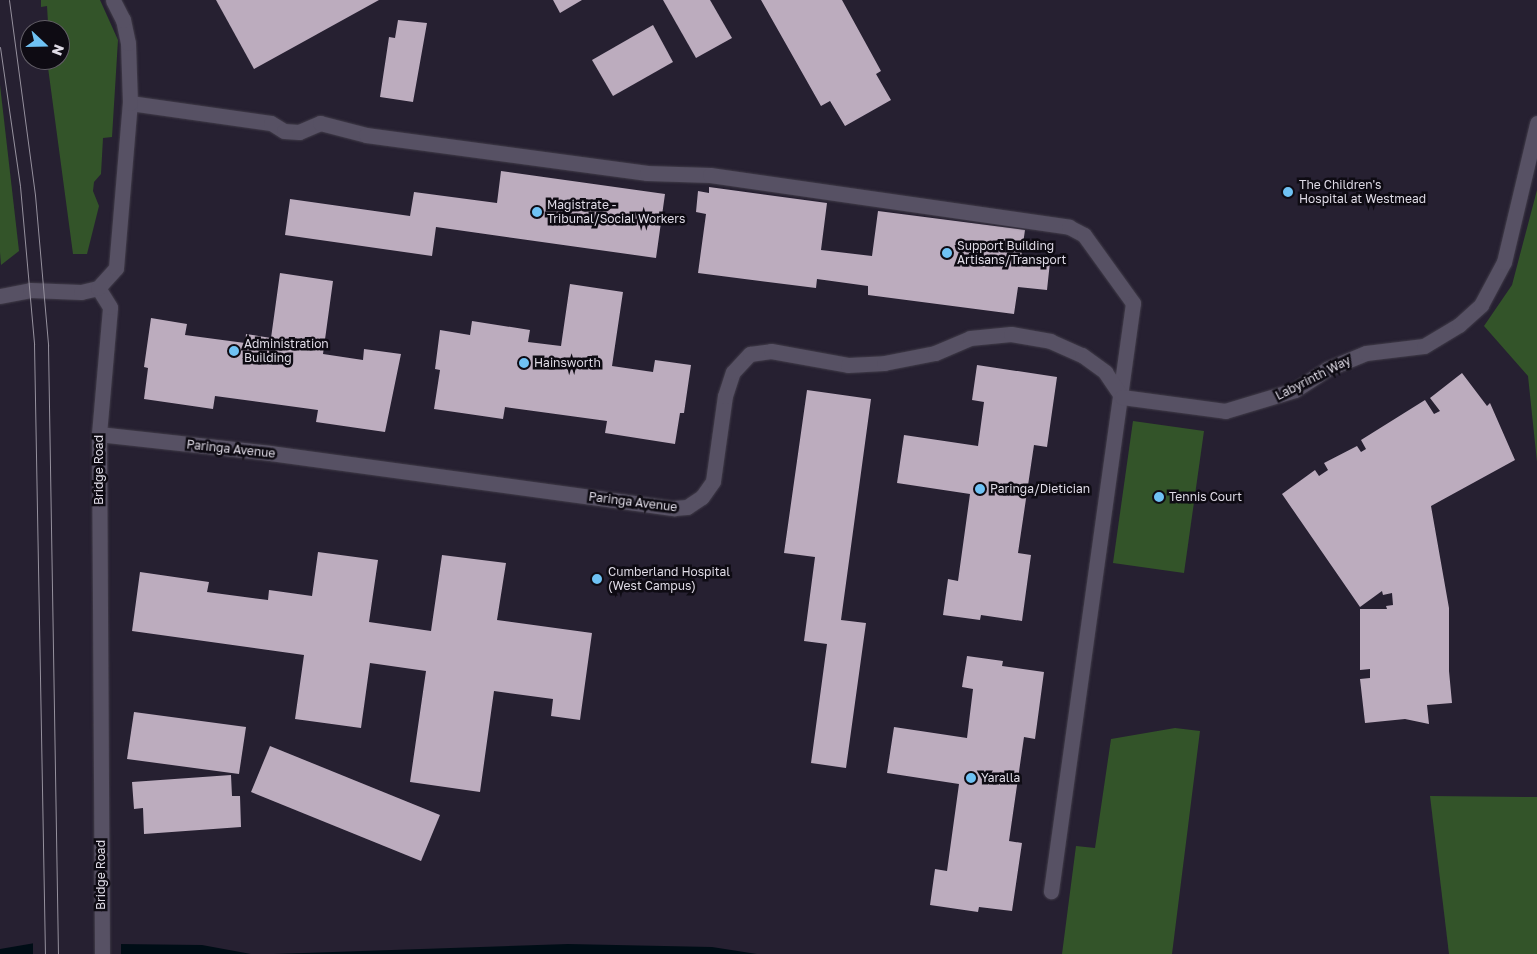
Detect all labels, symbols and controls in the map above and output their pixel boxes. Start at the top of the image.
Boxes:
north arrow [20,20,70,70]
text: N [49,42,68,58]
place label: The Children's Hospital at Westmead [1299,178,1426,206]
marker: The Children's Hospital at Westmead [1281,185,1295,199]
place label: Magistrate - Tribunal/Social Workers [547,198,685,226]
marker: Magistrate - Tribunal/Social Workers [531,206,543,218]
place label: Support Building Artisans/Transport [957,239,1066,267]
marker: Support Building Artisans/Transport [941,247,953,259]
place label: Administration Building [244,337,329,365]
marker: Administration Building [228,345,240,357]
street label: Labyrinth Way [1273,353,1353,403]
place label: Hainsworth [534,356,601,370]
marker: Hainsworth [518,357,530,369]
street label: Bridge Road [92,435,106,505]
street label: Paringa Avenue [186,437,276,461]
place label: Paringa/Dietician [990,482,1090,496]
marker: Paringa/Dietician [974,483,986,495]
street label: Paringa Avenue [588,489,678,515]
place label: Tennis Court [1169,490,1242,504]
marker: Tennis Court [1153,491,1165,503]
place label: Cumberland Hospital (West Campus) [608,565,730,593]
marker: Cumberland Hospital (West Campus) [590,572,604,586]
place label: Yaralla [981,771,1020,785]
marker: Yaralla [965,772,977,784]
street label: Bridge Road [94,840,108,910]

